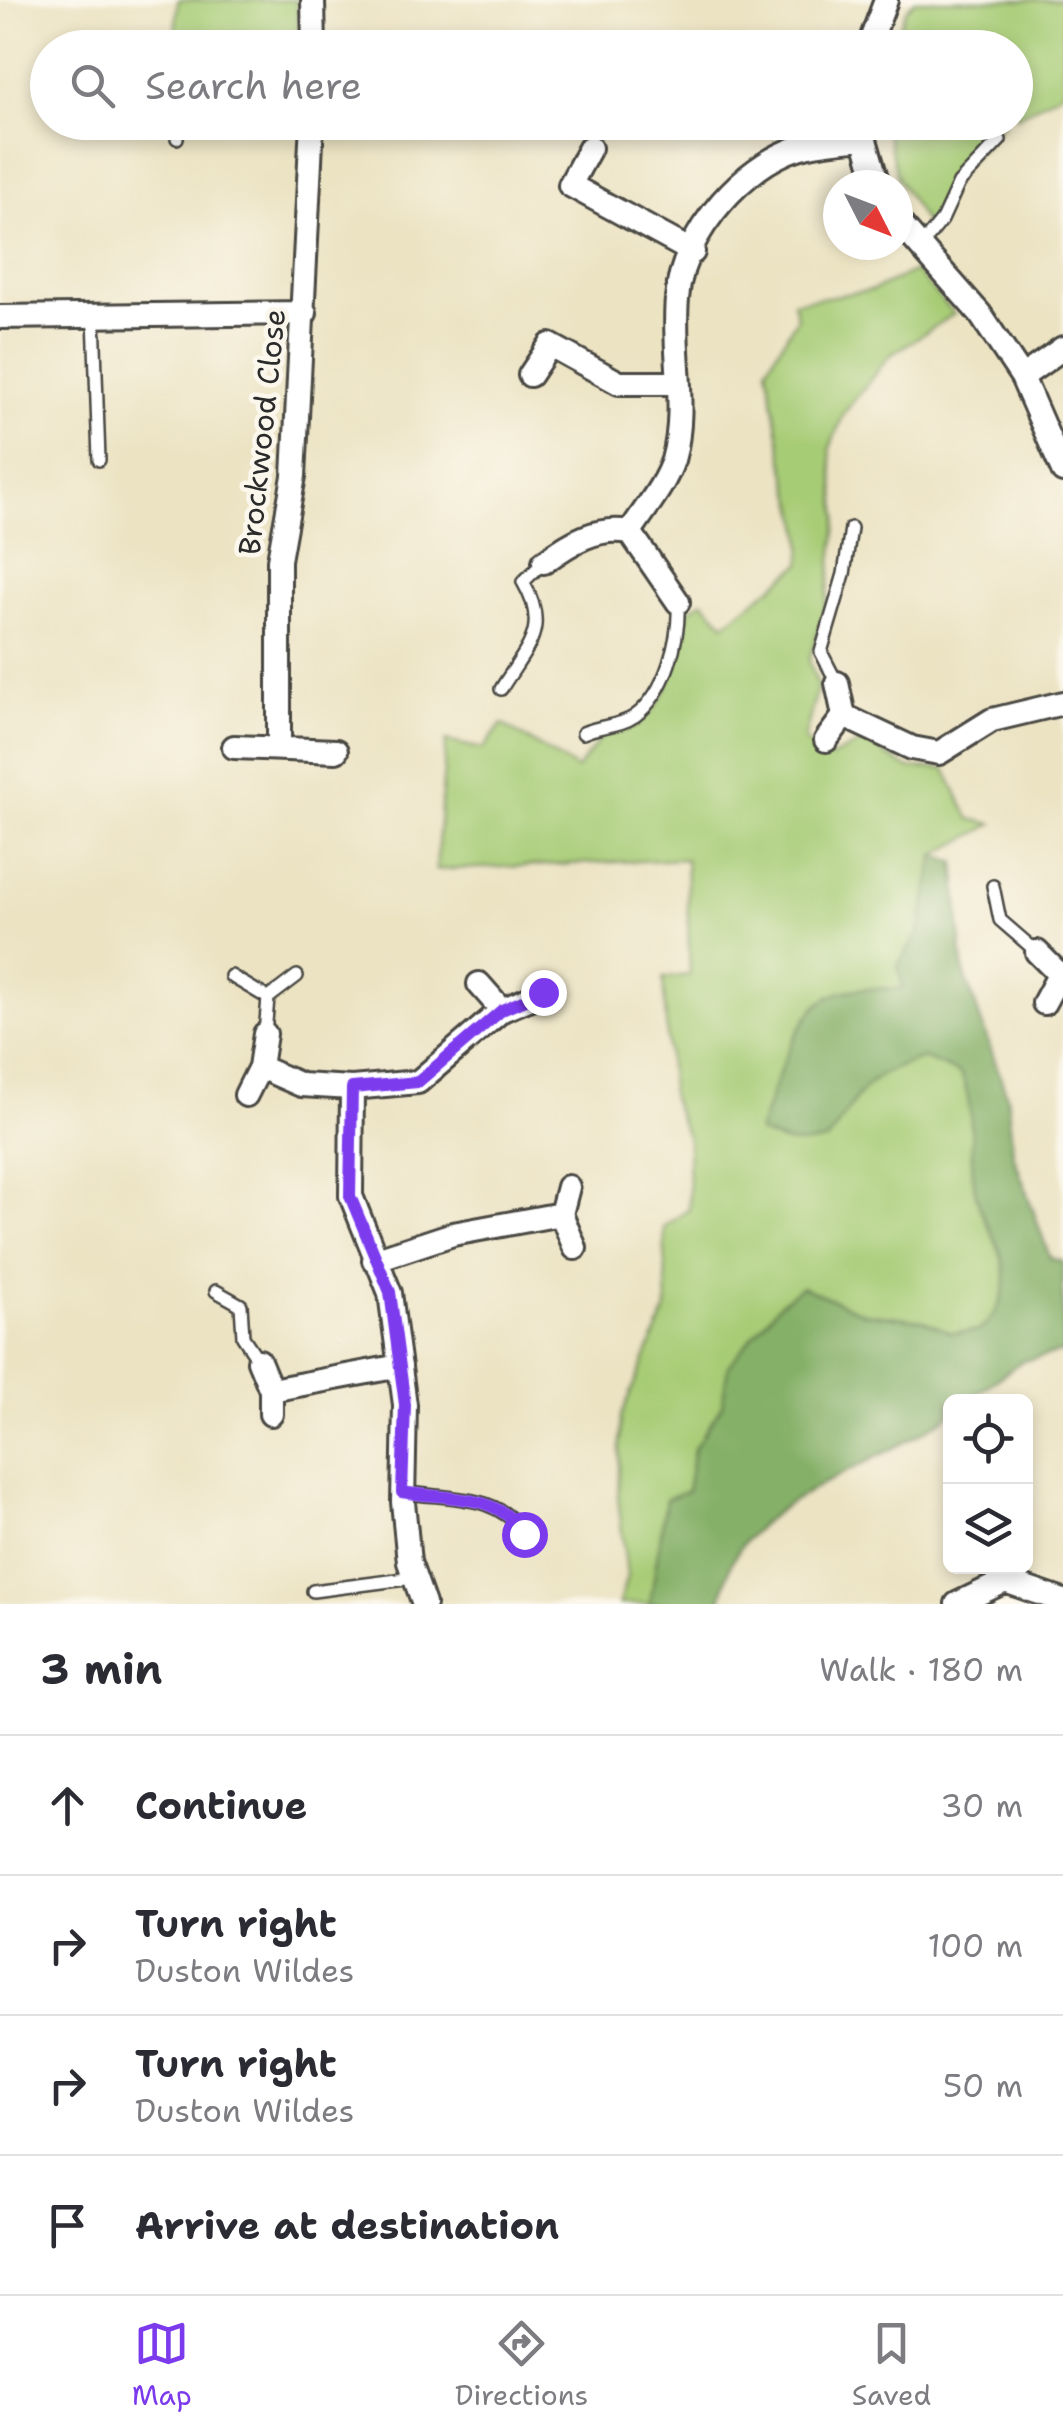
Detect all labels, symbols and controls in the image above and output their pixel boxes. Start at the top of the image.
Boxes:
search box [30,30,1033,140]
icon: search [65,58,120,113]
text: Search here [145,60,362,111]
north arrow [823,170,913,260]
street label: Brockwood Close [229,307,295,557]
route end [521,970,567,1016]
map controls [943,1394,1033,1574]
button: locate [943,1394,1033,1484]
button: layers [943,1484,1033,1574]
route start [502,1512,548,1558]
text: 3 min [40,1641,162,1697]
text: Walk · 180 m [819,1648,1023,1691]
icon: ahead [40,1778,95,1833]
text: Continue [135,1780,307,1831]
text: 30 m [940,1784,1023,1827]
text: Turn right [135,1898,337,1949]
icon: right [40,1918,95,1973]
text: 100 m [927,1924,1023,1967]
text: Duston Wildes [135,1949,354,1992]
text: Turn right [135,2038,337,2089]
icon: right [40,2058,95,2113]
text: 50 m [943,2064,1023,2107]
text: Duston Wildes [135,2089,354,2132]
icon: arrive [40,2198,95,2253]
text: Arrive at destination [135,2200,559,2251]
tab: Map [132,2316,192,2414]
tab: Directions [455,2316,588,2414]
tab: Saved [852,2316,931,2414]

